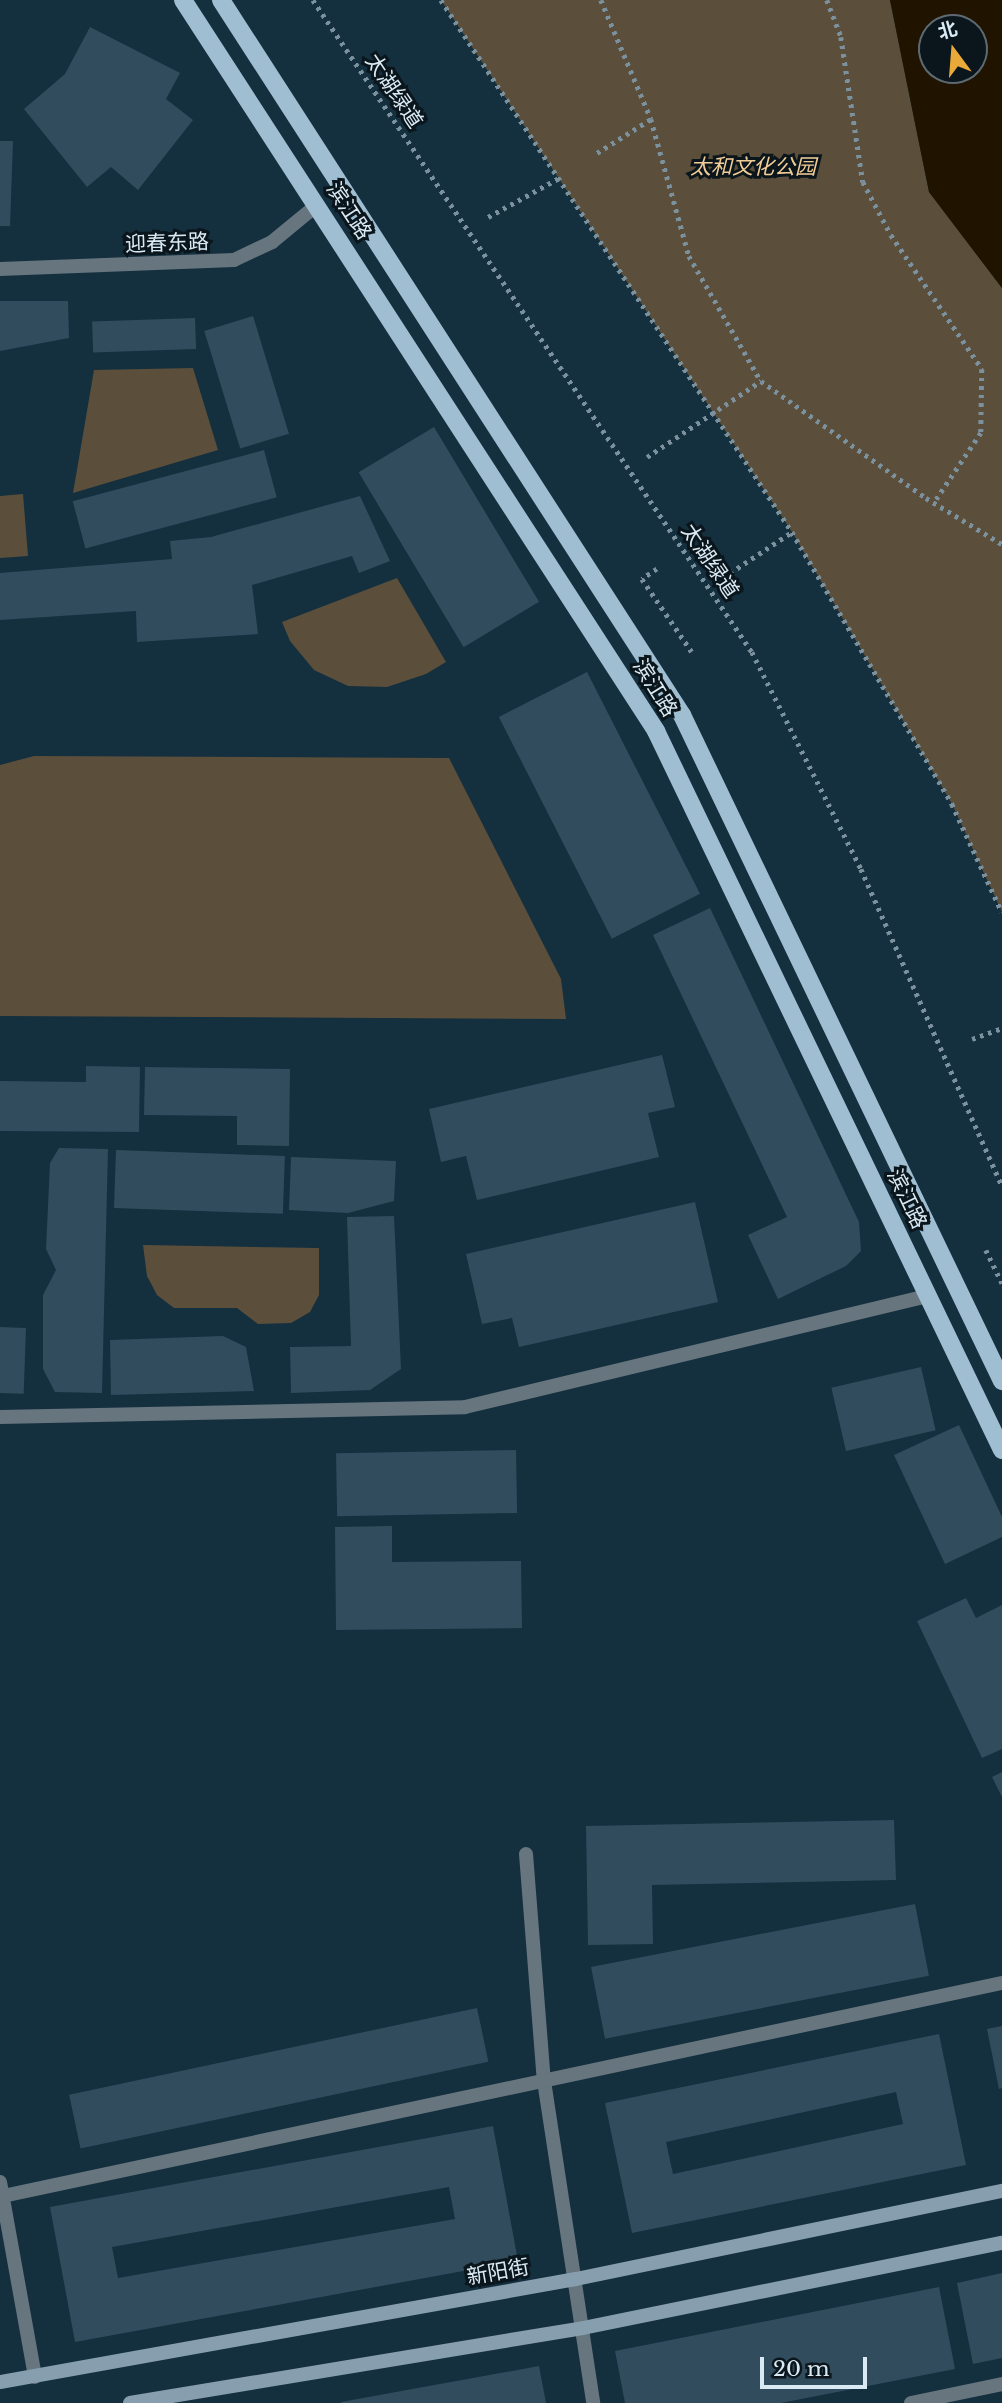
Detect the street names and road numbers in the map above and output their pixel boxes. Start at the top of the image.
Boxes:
street label: 太湖绿道 [360,49,428,133]
street label: 滨江路 [321,178,377,244]
street label: 迎春东路 [125,229,209,257]
street label: 太湖绿道 [676,519,744,603]
street label: 滨江路 [628,655,682,721]
street label: 滨江路 [882,1165,932,1233]
street label: 新阳街 [465,2254,531,2290]

